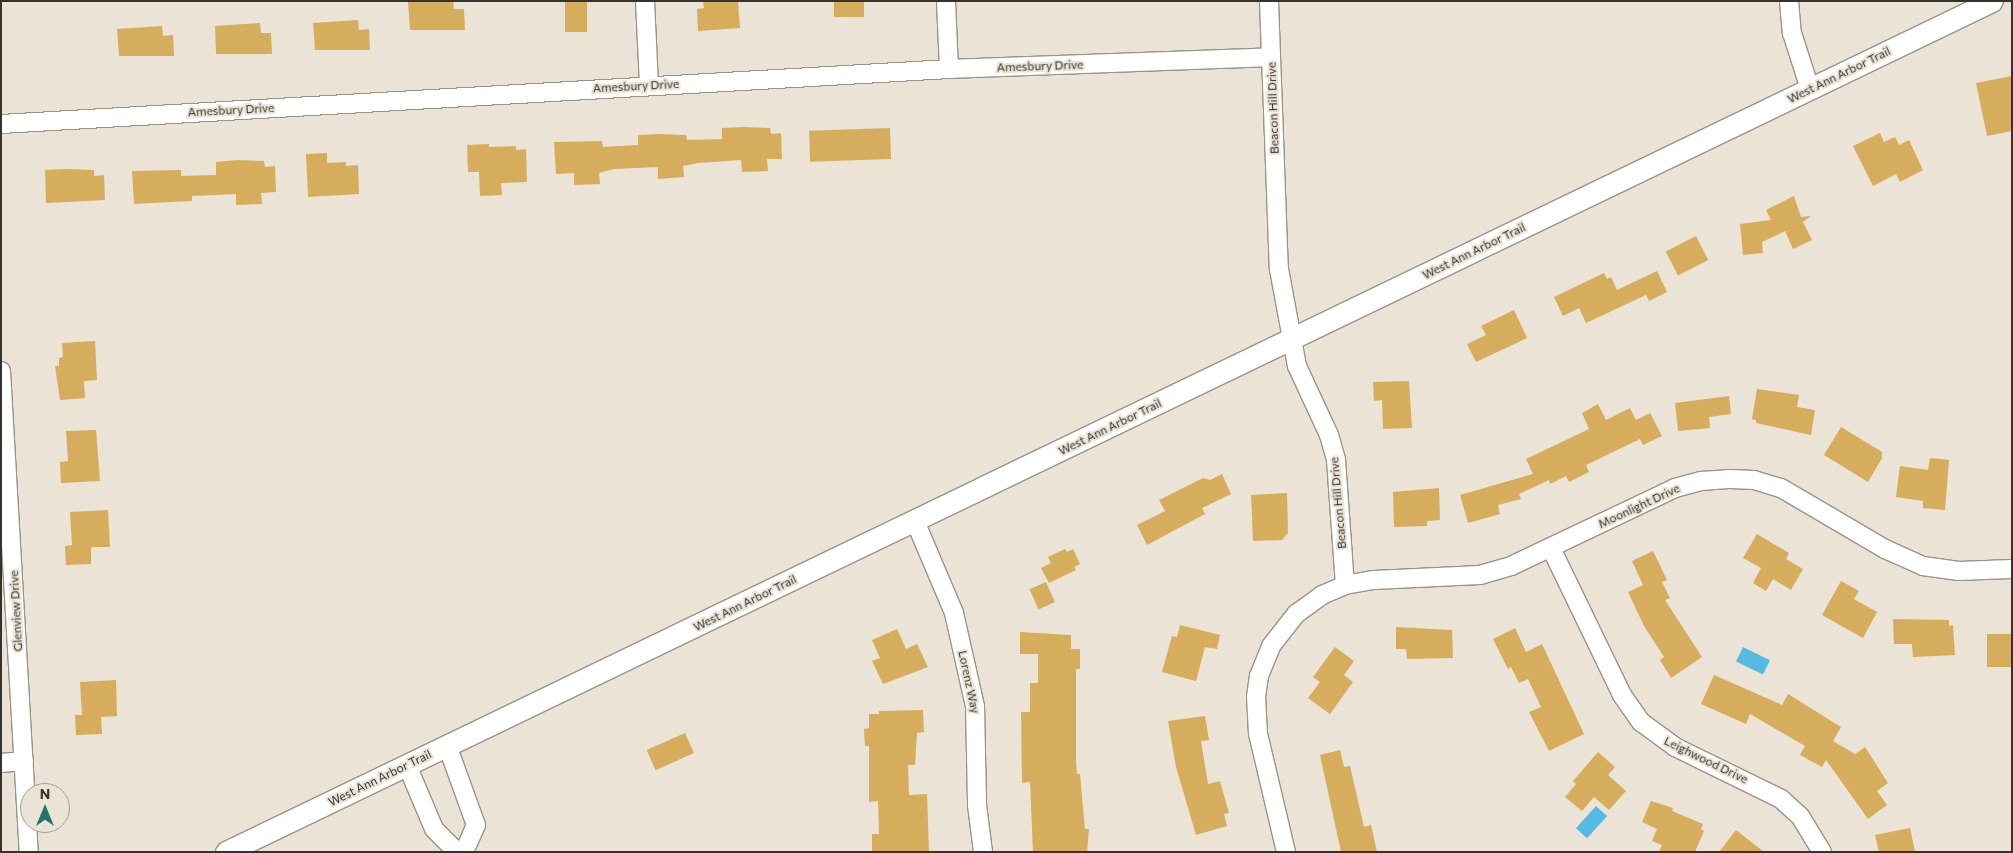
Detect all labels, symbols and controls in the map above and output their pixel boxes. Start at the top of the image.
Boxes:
street label: West Ann Arbor Trail [1785,44,1893,106]
street label: Amesbury Drive [996,57,1084,75]
street label: Beacon Hill Drive [1264,62,1282,154]
street label: Amesbury Drive [592,77,680,95]
street label: Amesbury Drive [187,101,275,119]
street label: West Ann Arbor Trail [1420,220,1528,282]
street label: West Ann Arbor Trail [1056,396,1164,458]
street label: Beacon Hill Drive [1327,457,1349,549]
street label: Moonlight Drive [1596,481,1682,531]
street label: Glenview Drive [7,570,25,652]
street label: West Ann Arbor Trail [691,572,799,634]
street label: Lorenz Way [955,649,983,715]
street label: Leighwood Drive [1662,733,1750,787]
street label: West Ann Arbor Trail [326,747,434,809]
north arrow [20,783,70,833]
text: N [40,785,50,802]

